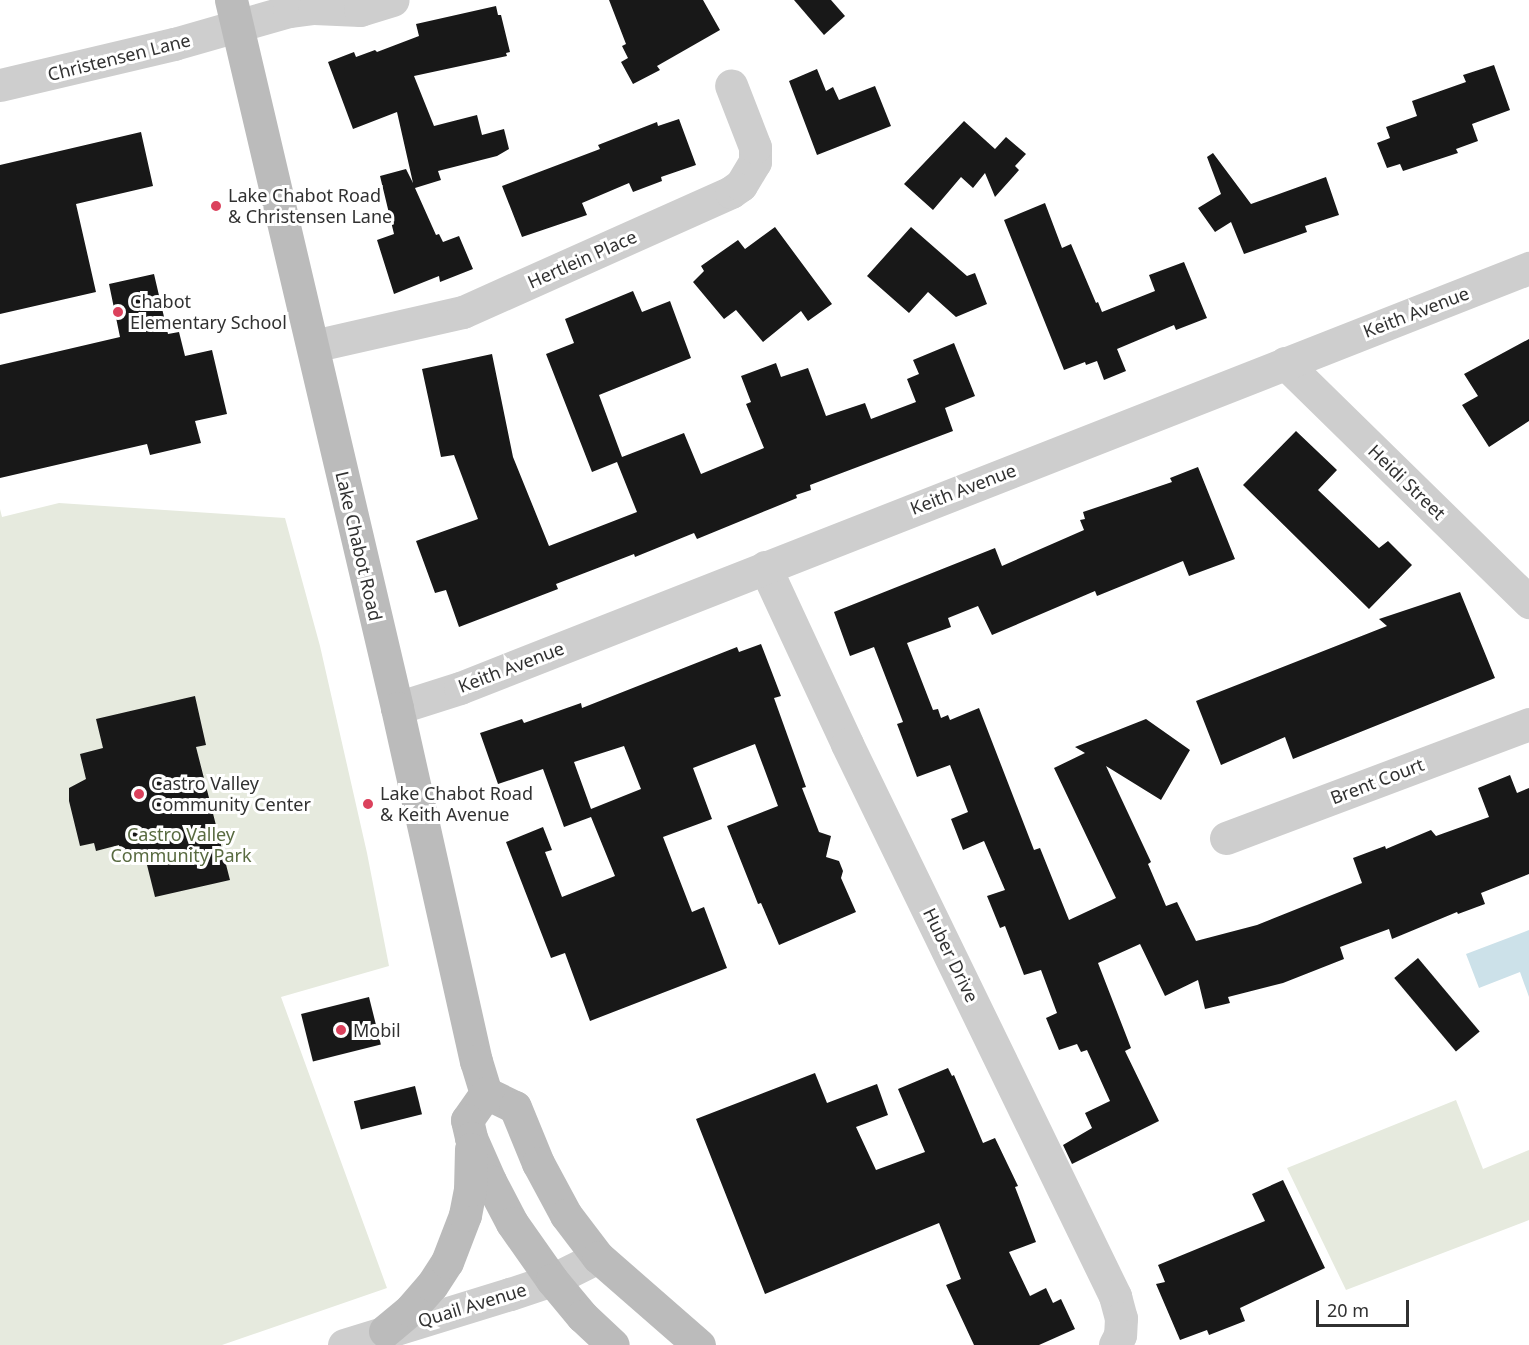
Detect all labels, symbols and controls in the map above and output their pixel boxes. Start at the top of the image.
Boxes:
street label: Christensen Lane [45,29,193,85]
place label: Lake Chabot Road & Christensen Lane [228,185,392,228]
marker: Lake Chabot Road & Christensen Lane [209,199,223,213]
street label: Hertlein Place [524,225,640,293]
street label: Keith Avenue [1360,282,1472,342]
place label: Chabot Elementary School [130,291,287,334]
marker: Chabot Elementary School [111,305,125,319]
street label: Heidi Street [1364,440,1450,524]
street label: Keith Avenue [907,459,1019,519]
street label: Lake Chabot Road [331,469,387,623]
street label: Keith Avenue [455,637,567,697]
street label: Brent Court [1327,753,1427,809]
place label: Castro Valley Community Center [151,773,311,816]
place label: Lake Chabot Road & Keith Avenue [380,783,533,826]
marker: Castro Valley Community Center [132,787,146,801]
marker: Lake Chabot Road & Keith Avenue [361,797,375,811]
park label: Castro Valley Community Park [110,824,252,866]
street label: Huber Drive [919,904,983,1006]
place label: Mobil [353,1019,401,1041]
marker: Mobil [334,1023,348,1037]
street label: Quail Avenue [415,1278,529,1332]
scale bar [1319,1288,1412,1326]
text: 20 m [1327,1298,1369,1322]

